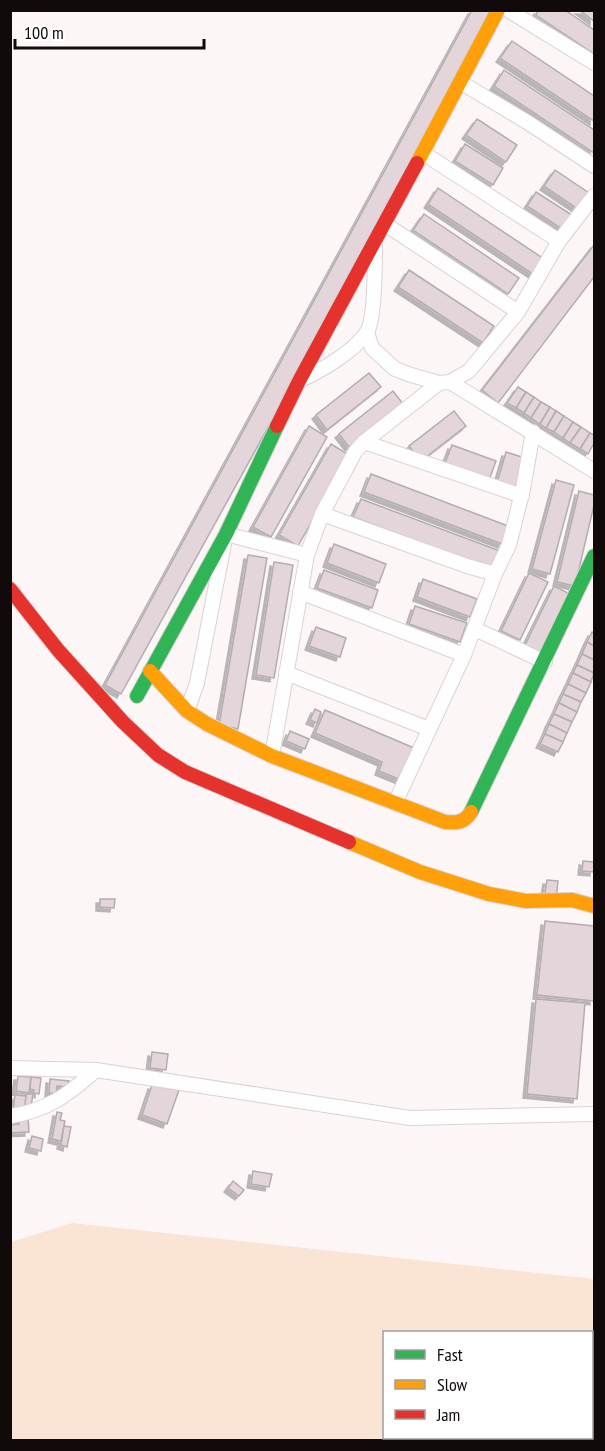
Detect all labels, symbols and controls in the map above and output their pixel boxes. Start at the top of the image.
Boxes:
scale bar [15,12,204,50]
text: 100 m [24,21,64,44]
legend [383,1331,593,1439]
text: Fast [437,1343,463,1366]
text: Slow [437,1373,468,1396]
text: Jam [436,1403,460,1426]

